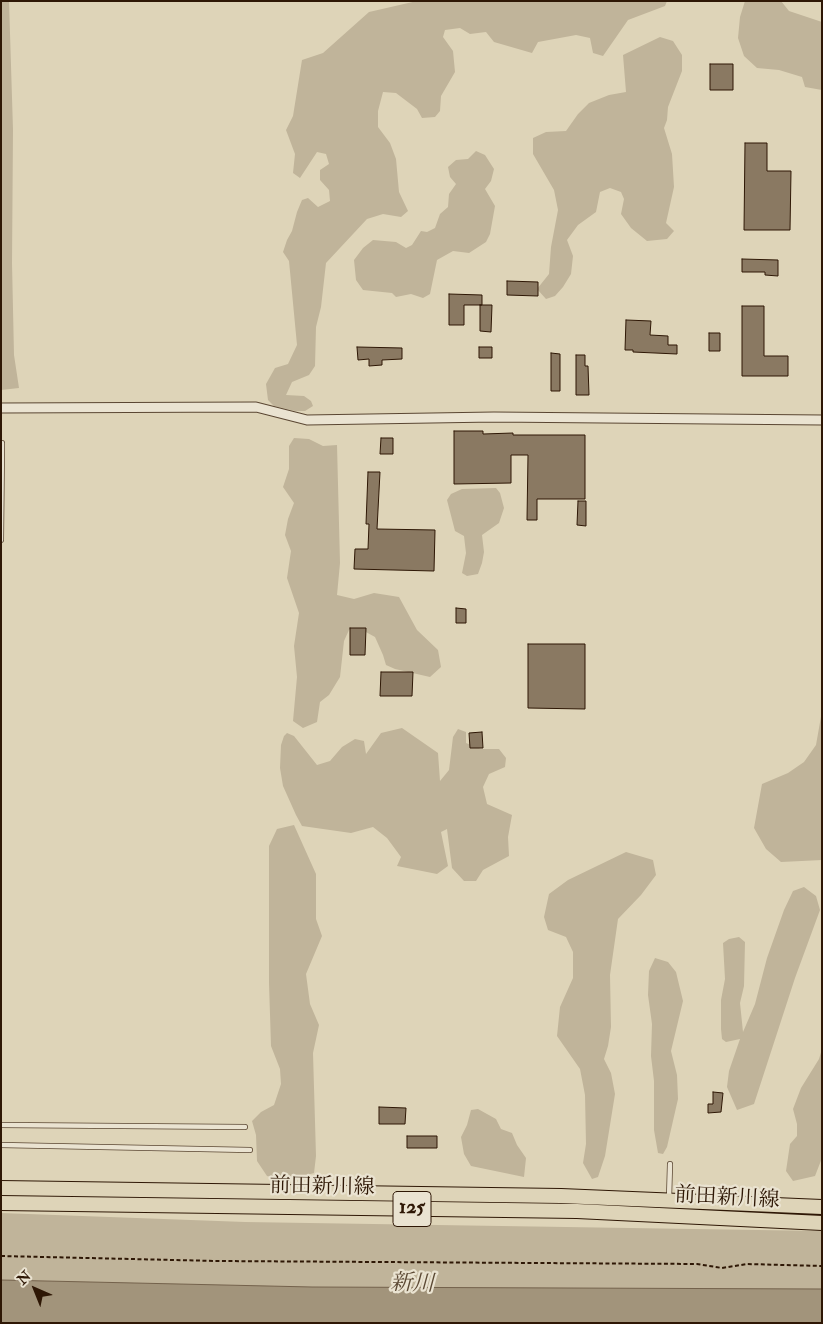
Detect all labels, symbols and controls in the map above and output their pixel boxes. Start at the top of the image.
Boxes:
street label: 前田新川線 [269,1174,375,1202]
street label: 前田新川線 [674,1184,780,1214]
road number: 125 [393,1192,431,1226]
north arrow [10,1264,60,1314]
text: N [14,1267,35,1288]
water label: 新川 [390,1271,434,1299]

